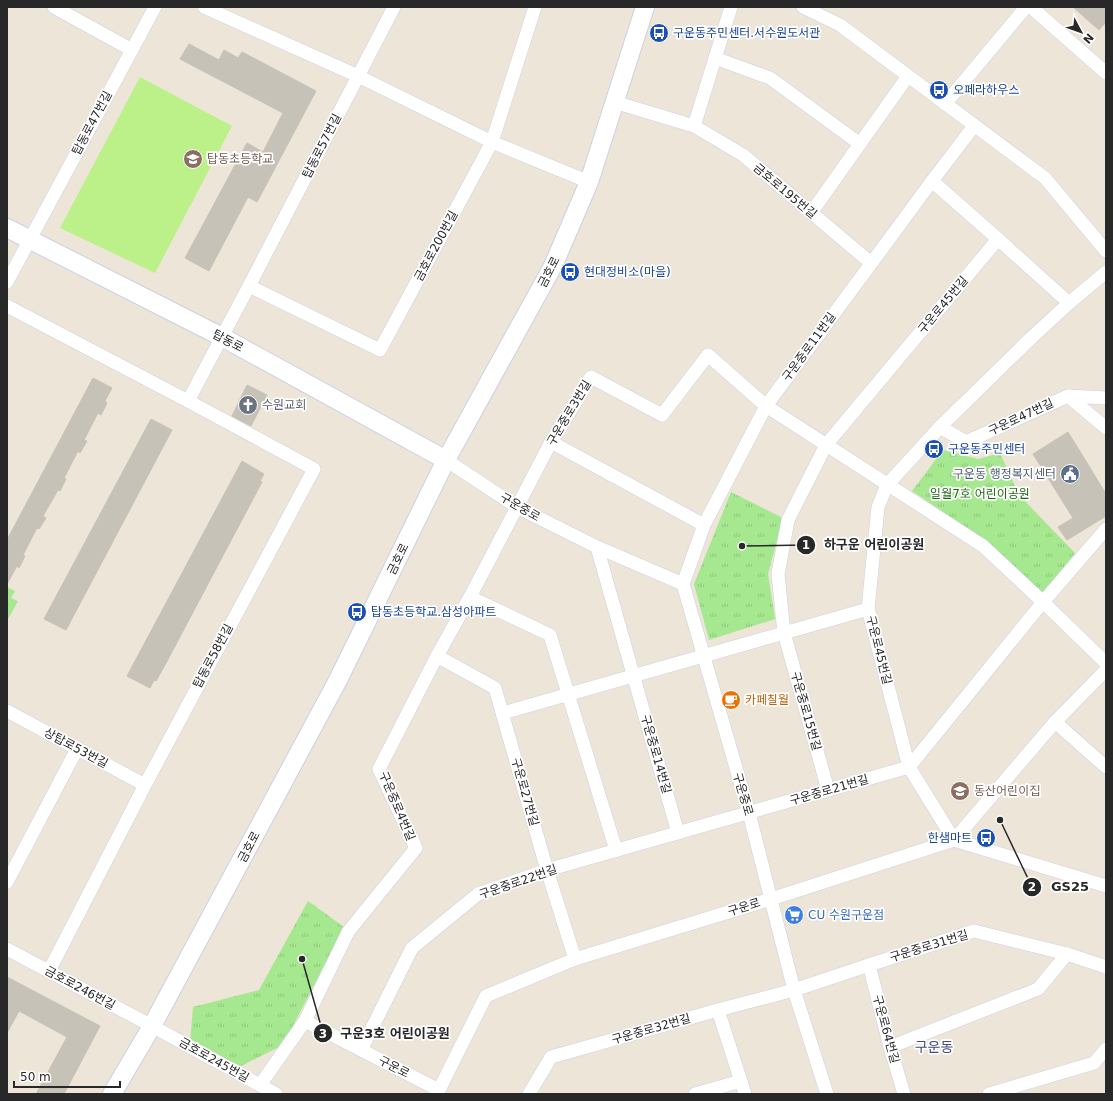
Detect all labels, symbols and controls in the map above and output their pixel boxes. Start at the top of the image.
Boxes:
north arrow [1061,12,1101,52]
bus stop icon: 구운동주민센터.서수원도서관 [648,22,670,44]
place label: 구운동주민센터.서수원도서관 [673,26,820,40]
text: N [1080,30,1096,46]
bus stop icon: 오페라하우스 [928,79,950,101]
place label: 오페라하우스 [953,83,1019,97]
street label: 탑동로47번길 [69,89,115,157]
street label: 탑동로57번길 [300,111,344,181]
school or university icon: 탑동초등학교 [182,148,204,170]
place label: 탑동초등학교 [207,152,273,166]
street label: 금호로195번길 [751,161,819,221]
street label: 금호로200번길 [411,208,461,284]
street label: 금호로 [535,254,563,290]
bus stop icon: 현대정비소(마을) [559,261,581,283]
place label: 현대정비소(마을) [584,265,671,279]
street label: 구운로45번길 [915,274,971,336]
street label: 구운중로11번길 [779,310,839,384]
street label: 탑동로 [210,327,246,355]
street label: 구운중로3번길 [544,378,594,448]
church icon: 수원교회 [237,394,259,416]
street label: 구운로47번길 [986,396,1056,438]
place label: 수원교회 [262,398,306,412]
bus stop icon: 구운동주민센터 [923,438,945,460]
place label: 구운동주민센터 [948,442,1025,456]
public building icon: 구운동 행정복지센터 [1059,463,1081,485]
place label: 구운동 행정복지센터 [953,467,1056,481]
park label: 일월7호 어린이공원 [930,487,1030,501]
street label: 구운중로 [497,490,543,524]
callout: 하구운 어린이공원 [796,532,932,557]
text: 하구운 어린이공원 [824,537,924,552]
text: 1 [802,538,810,552]
street label: 금호로 [384,541,412,577]
bus stop icon: 탑동초등학교.삼성아파트 [346,601,368,623]
place label: 탑동초등학교.삼성아파트 [371,605,496,619]
street label: 구운로45번길 [864,614,894,686]
street label: 탑동로58번길 [190,622,236,690]
street label: 구운중로15번길 [788,670,824,752]
cafe icon: 카페칠월 [720,689,742,711]
place label: 카페칠월 [745,693,789,707]
street label: 구운중로14번길 [638,713,674,795]
street label: 상탑로53번길 [42,725,110,771]
street label: 구운로27번길 [509,756,541,828]
street label: 구운중로4번길 [376,769,418,843]
street label: 구운중로 [730,771,756,817]
street label: 구운중로21번길 [788,772,870,808]
school or university icon: 동산어린이집 [949,780,971,802]
place label: 동산어린이집 [974,784,1040,798]
bus stop icon: 한샘마트 [975,827,997,849]
street label: 금호로 [235,829,263,865]
place label: 한샘마트 [928,831,972,845]
street label: 구운중로22번길 [477,862,559,902]
callout: GS25 [1022,874,1097,899]
text: GS25 [1051,879,1089,894]
text: 2 [1028,880,1036,894]
street label: 구운로 [726,895,762,919]
supermarket icon: CU 수원구운점 [783,904,805,926]
place label: CU 수원구운점 [808,908,884,922]
street label: 구운중로31번길 [888,927,970,965]
street label: 금호로246번길 [42,963,118,1013]
street label: 구운로64번길 [870,993,902,1065]
street label: 구운중로32번길 [610,1011,692,1047]
callout: 구운3호 어린이공원 [313,1021,458,1046]
text: 구운3호 어린이공원 [340,1026,450,1041]
text: 3 [319,1027,327,1041]
street label: 금호로245번길 [176,1035,252,1085]
district label: 구운동 [915,1039,953,1055]
street label: 구운로 [376,1053,412,1081]
scale bar [14,1063,120,1089]
text: 50 m [20,1070,51,1084]

